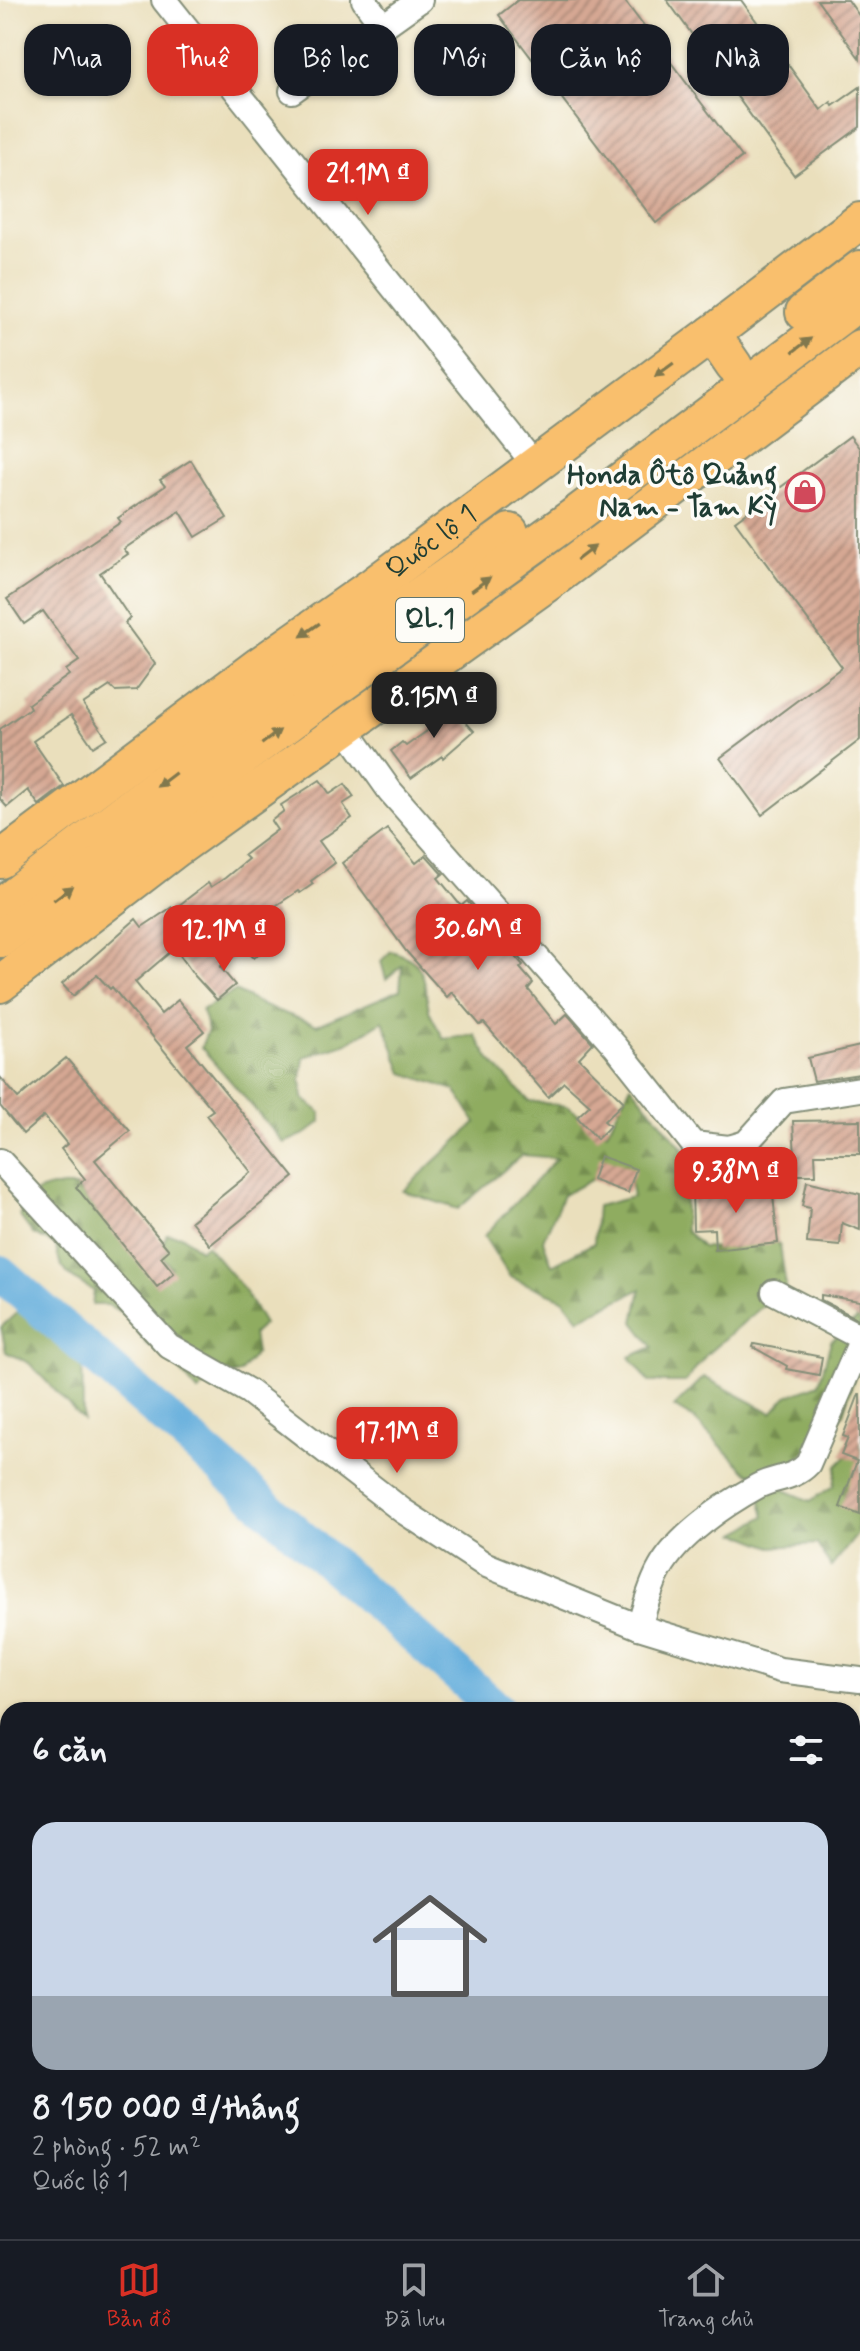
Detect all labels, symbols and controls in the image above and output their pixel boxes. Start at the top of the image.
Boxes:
chip: Mua [24,24,131,96]
chip: Thuê [147,24,258,96]
chip: Bộ lọc [274,24,398,96]
chip: Mới [414,24,515,96]
chip: Căn hộ [531,24,671,96]
chip: Nhà [687,24,789,96]
pin: 21.1M ₫ [294,149,442,217]
text: 21.1M ₫ [326,158,410,192]
one-way arrow [791,338,812,353]
one-way arrow [654,361,674,377]
place label: Honda Ôtô Quảng Nam - Tam Kỳ [567,457,777,527]
shop icon: Honda Ôtô Quảng Nam - Tam Kỳ [784,471,826,513]
street label: Quốc lộ 1 [379,496,484,588]
one-way arrow [576,546,597,561]
one-way arrow [470,576,491,592]
road number: QL.1 [396,598,464,642]
one-way arrow [300,622,321,637]
pin: 8.15M ₫ [360,672,508,740]
text: 8.15M ₫ [390,681,478,715]
one-way arrow [260,729,281,745]
one-way arrow [156,772,176,788]
one-way arrow [52,885,73,901]
pin: 30.6M ₫ [404,904,552,972]
pin: 12.1M ₫ [150,905,298,973]
text: 30.6M ₫ [434,913,522,947]
text: 12.1M ₫ [181,914,267,948]
pin: 9.38M ₫ [662,1147,810,1215]
text: 9.38M ₫ [692,1156,780,1190]
pin: 17.1M ₫ [323,1407,471,1475]
text: 17.1M ₫ [355,1416,439,1450]
text: 6 căn [32,1728,107,1773]
icon: filters [784,1728,828,1772]
icon: home [358,1874,502,2018]
text: 8 150 000 ₫/tháng [32,2086,300,2131]
text: 2 phòng · 52 m² [32,2131,201,2165]
text: Quốc lộ 1 [32,2165,129,2199]
tab: Bản đồ [107,2258,171,2334]
tab: Đã lưu [384,2258,445,2334]
tab: Trang chủ [658,2258,753,2334]

